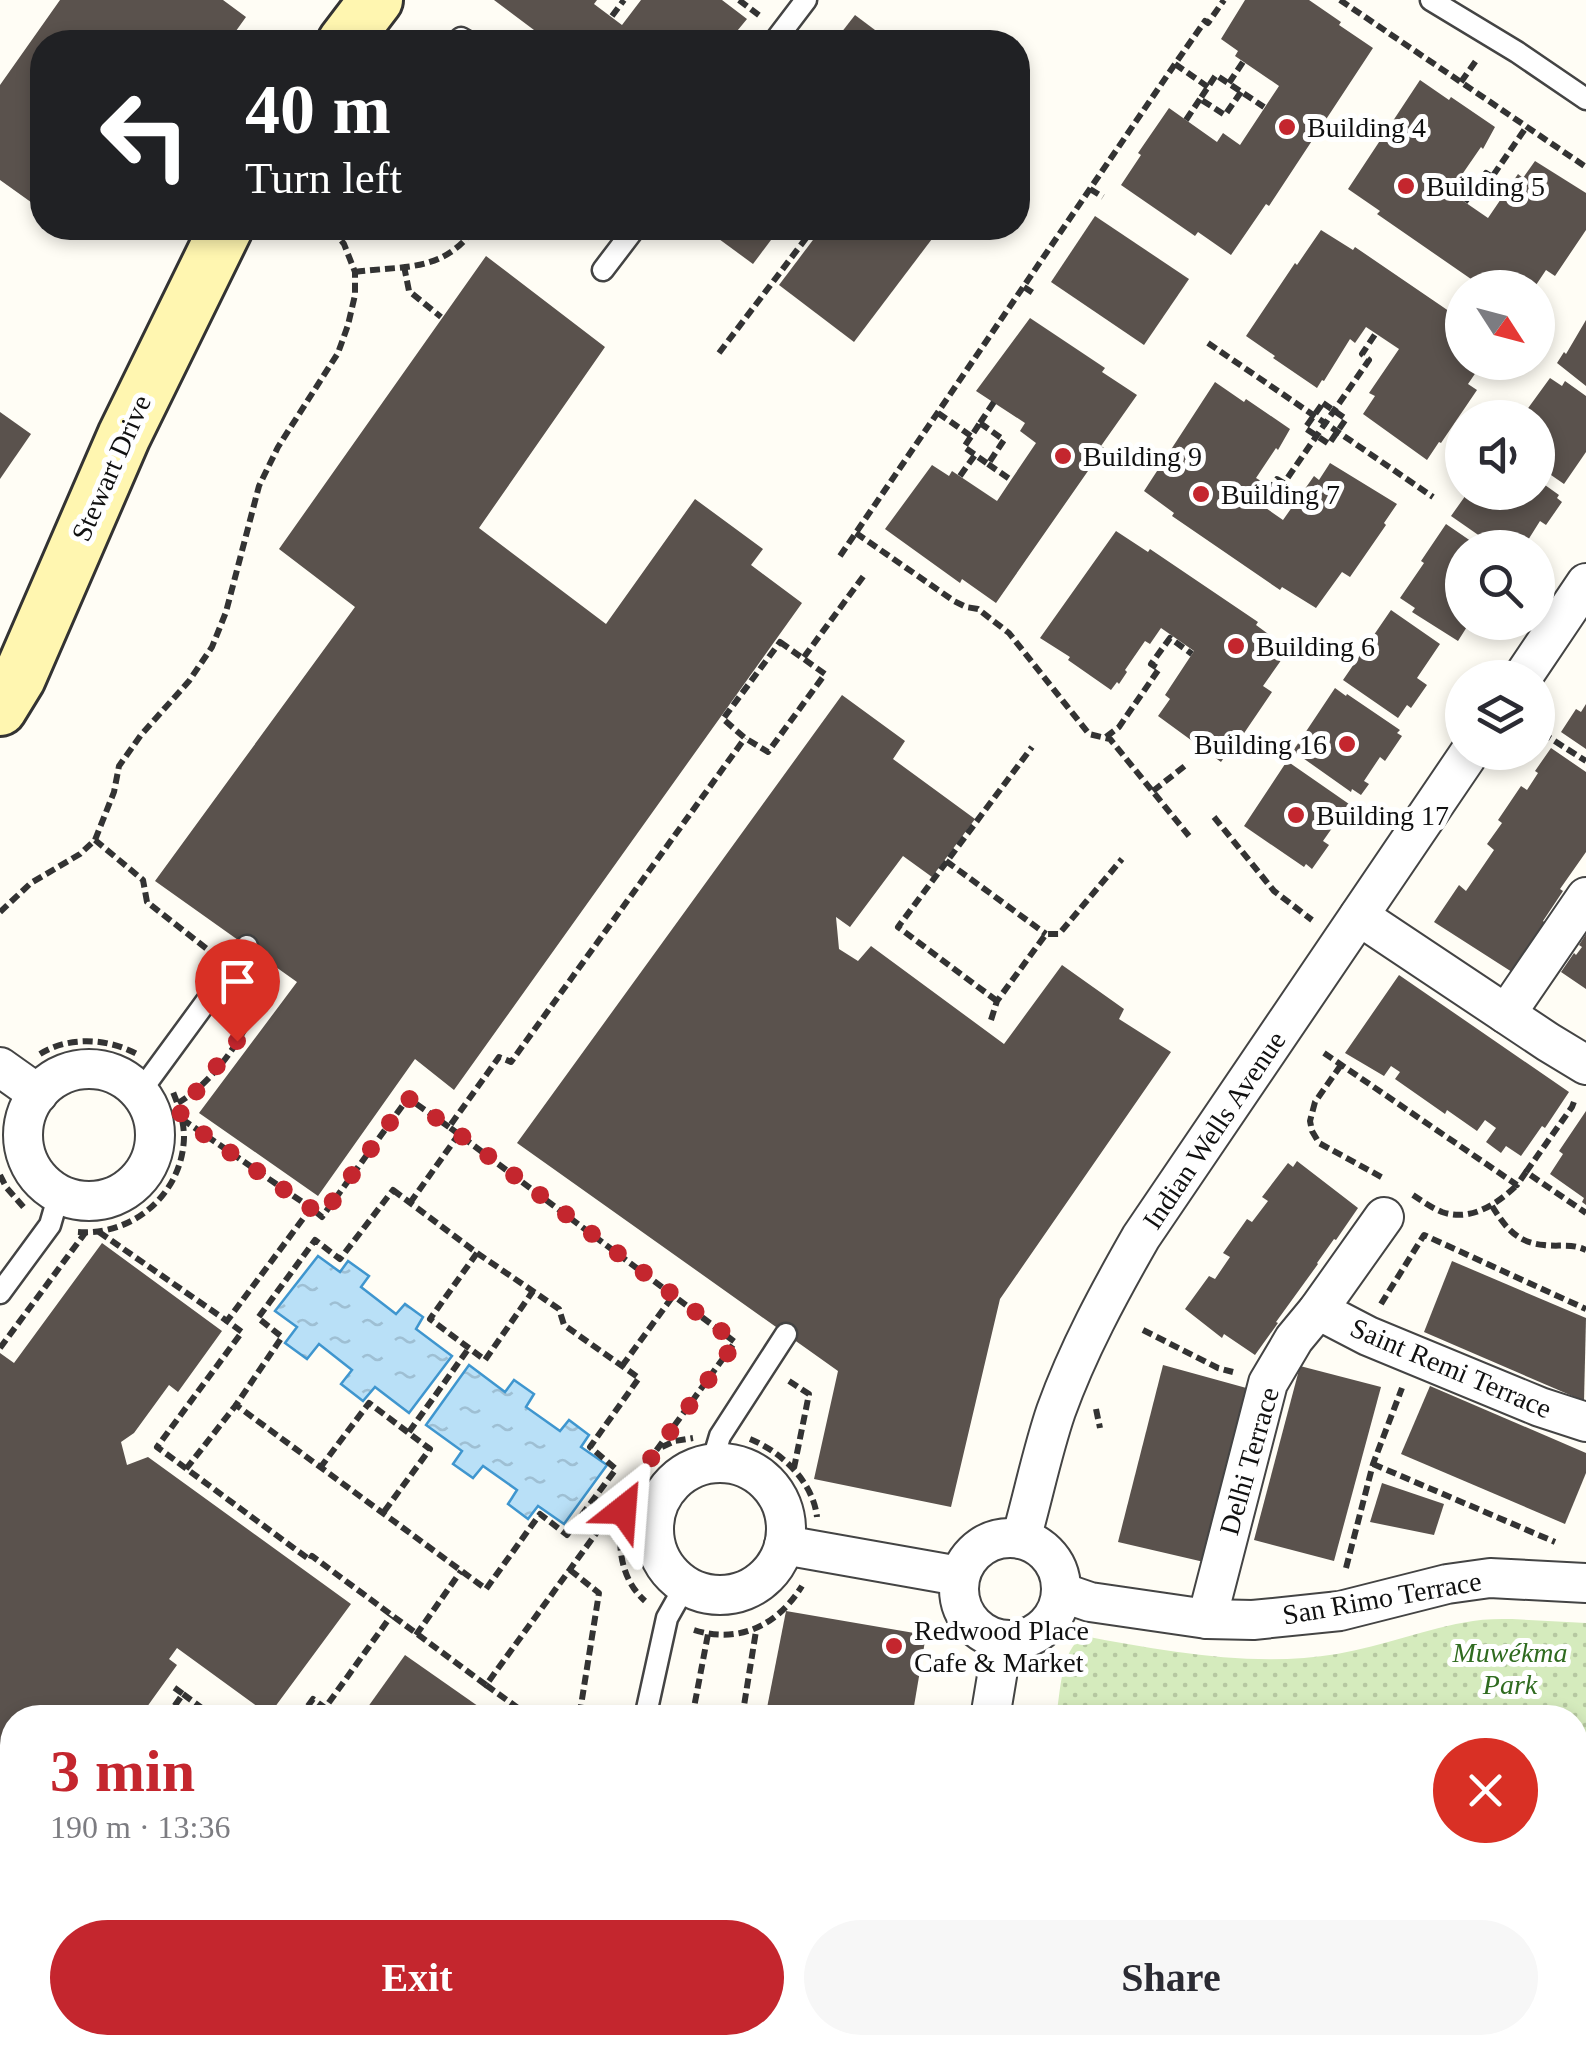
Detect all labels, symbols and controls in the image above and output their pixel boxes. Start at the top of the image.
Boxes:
icon: left [80,70,210,200]
text: 40 m [245,71,391,148]
place label: Building 4 [1307,112,1426,143]
marker: Building 4 [1276,116,1298,138]
text: Turn left [245,153,402,203]
place label: Building 5 [1426,171,1545,202]
marker: Building 5 [1395,175,1417,197]
north arrow [1445,270,1555,380]
map controls [1445,270,1555,770]
street label: Stewart Drive [65,390,157,546]
button: sound [1445,400,1555,510]
place label: Building 9 [1083,441,1202,472]
marker: Building 9 [1052,445,1074,467]
place label: Building 7 [1221,479,1340,510]
marker: Building 7 [1190,483,1212,505]
button: search [1445,530,1555,640]
place label: Building 6 [1256,631,1375,662]
marker: Building 6 [1225,635,1247,657]
button: layers [1445,660,1555,770]
place label: Building 16 [1194,729,1327,760]
marker: Building 16 [1336,733,1358,755]
place label: Building 17 [1316,800,1449,831]
marker: Building 17 [1285,804,1307,826]
pin [195,939,280,1042]
icon: arrive [210,954,265,1009]
street label: Indian Wells Avenue [1136,1025,1292,1235]
street label: Saint Remi Terrace [1346,1312,1556,1424]
street label: Delhi Terrace [1213,1384,1285,1538]
position arrow [571,1458,675,1562]
street label: San Rimo Terrace [1280,1565,1484,1631]
place label: Redwood Place Cafe & Market [914,1615,1089,1678]
marker: Redwood Place Cafe & Market [883,1635,905,1657]
park label: Muwékma Park [1451,1637,1568,1700]
text: 3 min [50,1738,195,1804]
button: close [1433,1738,1538,1843]
text: 190 m · 13:36 [50,1809,230,1845]
button: Exit [50,1920,784,2035]
button: Share [804,1920,1538,2035]

